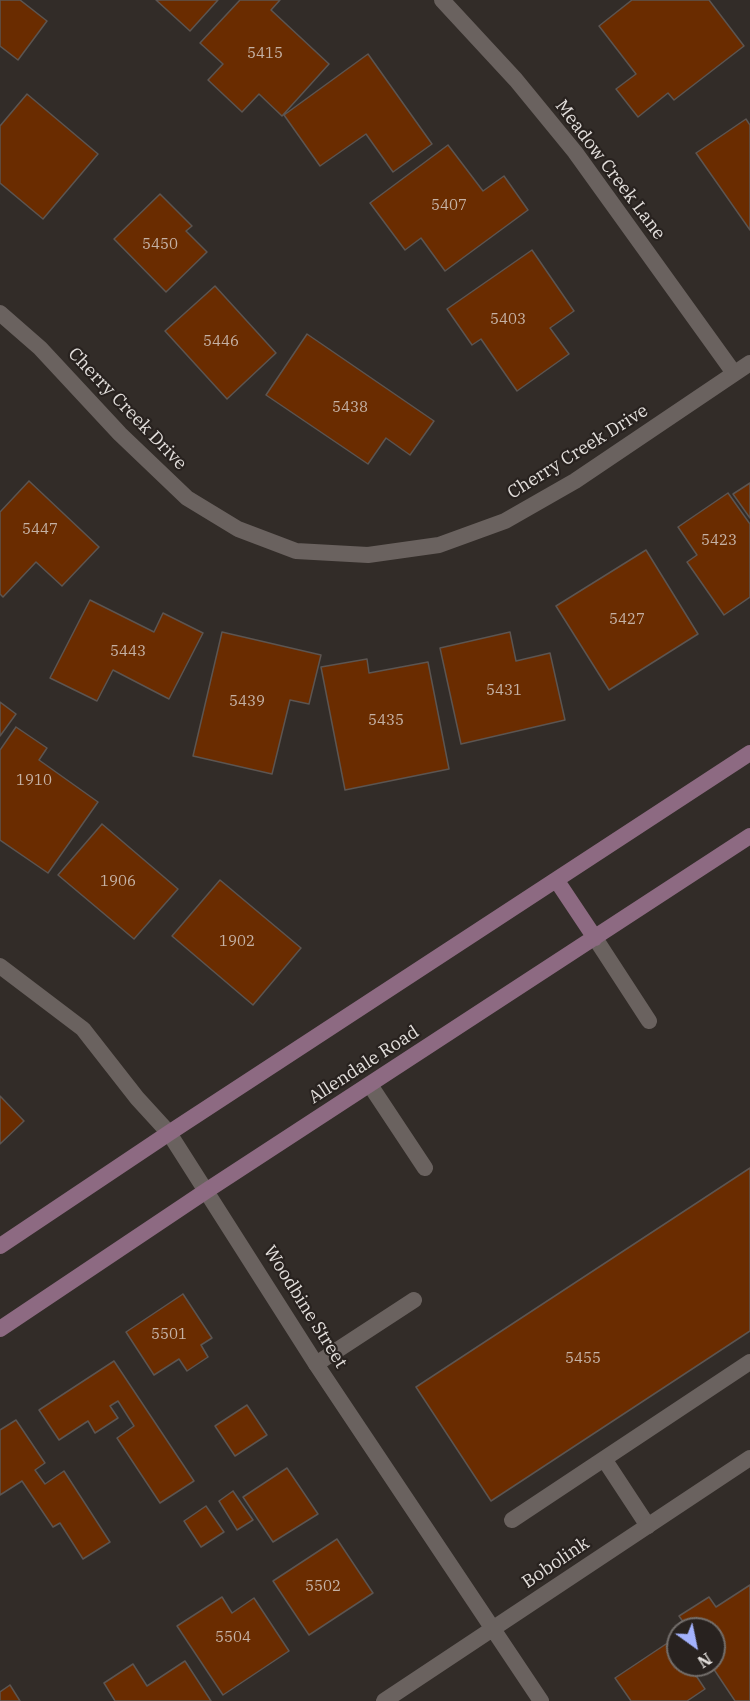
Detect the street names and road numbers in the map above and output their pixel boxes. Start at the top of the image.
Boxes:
street label: Meadow Creek Lane [550,96,670,244]
street label: Cherry Creek Drive [63,343,191,475]
street label: Cherry Creek Drive [504,400,652,504]
street label: Allendale Road [305,1021,423,1109]
street label: Woodbine Street [259,1242,351,1372]
street label: Bobolink [518,1533,594,1593]

